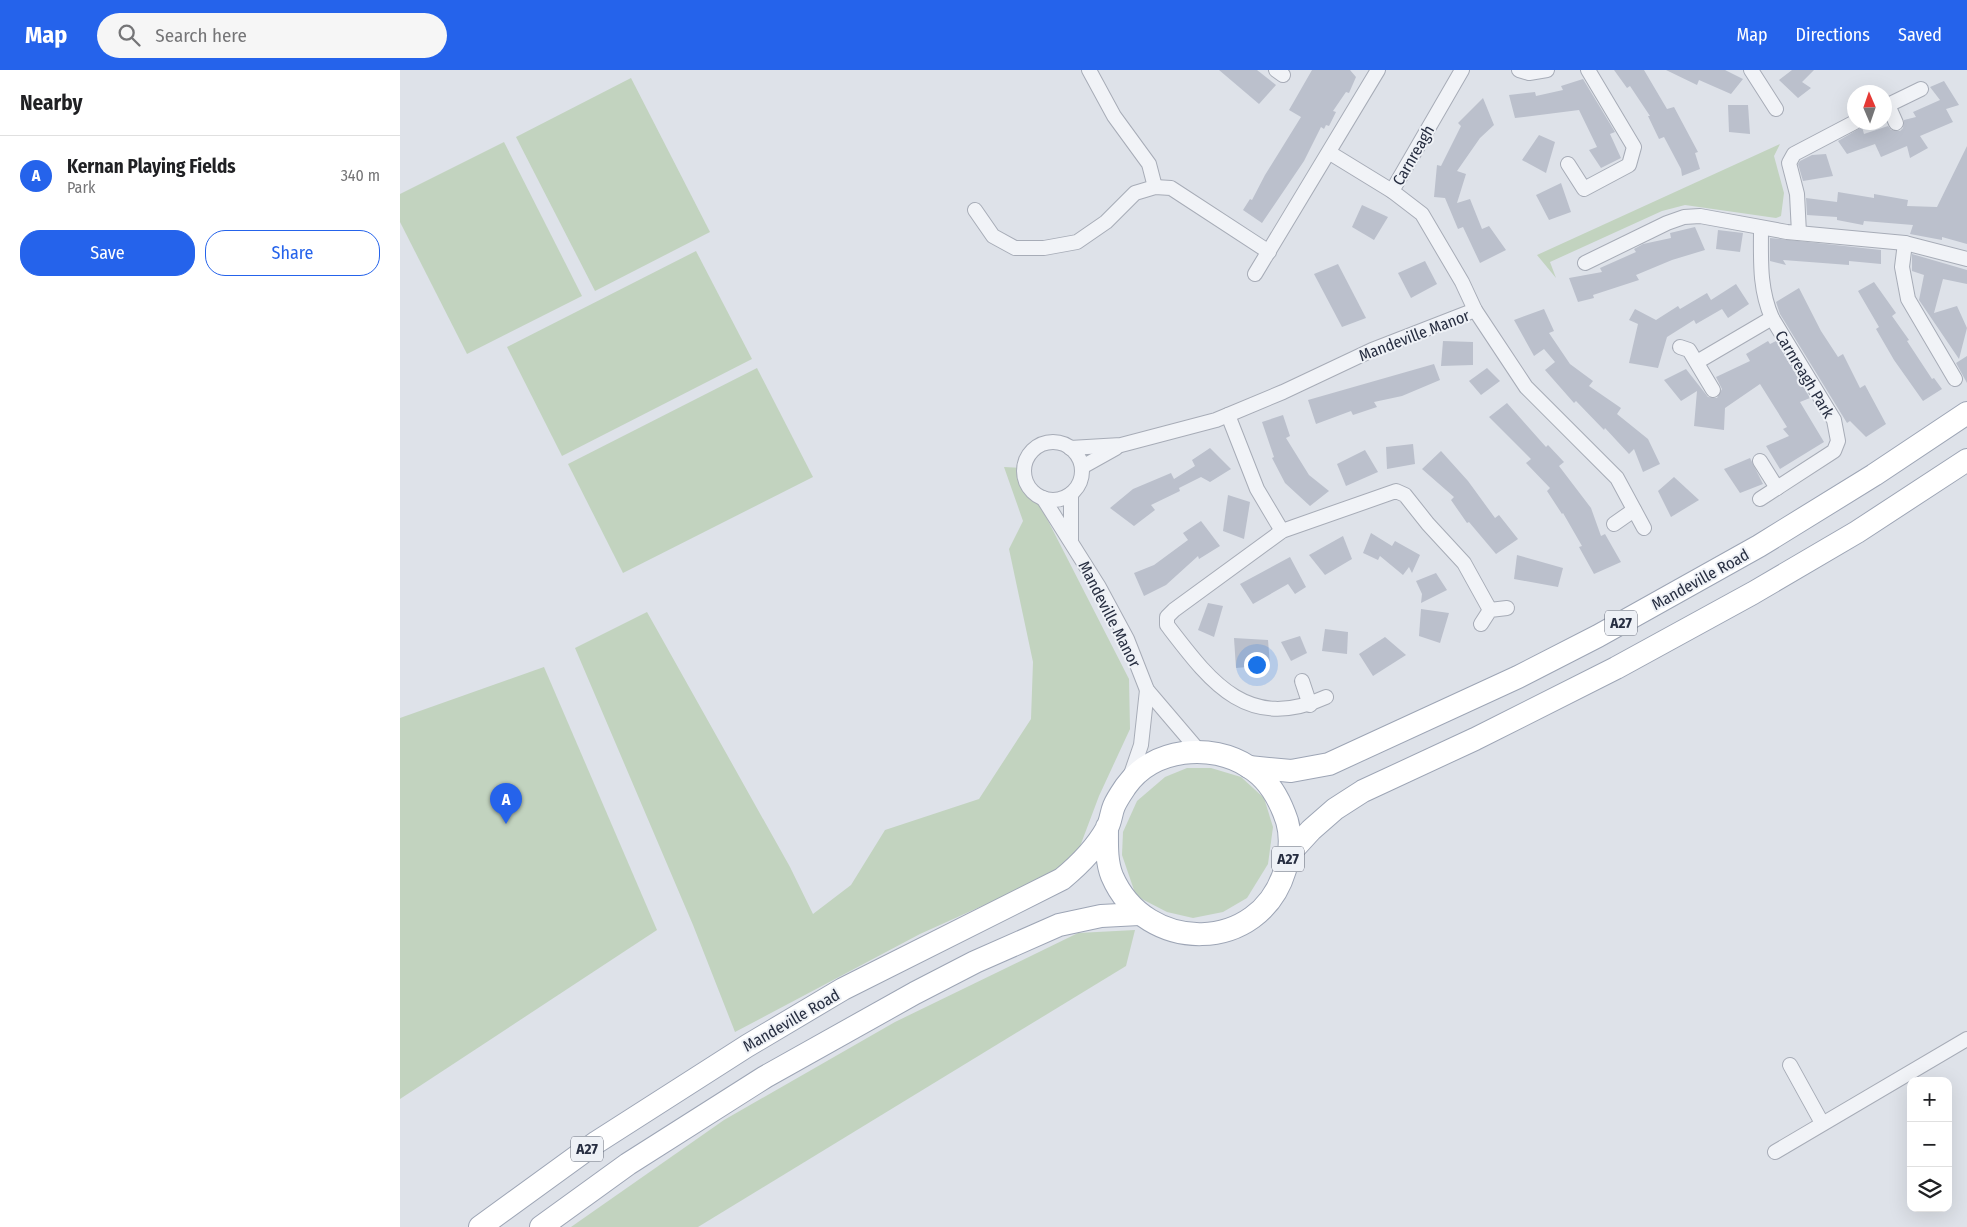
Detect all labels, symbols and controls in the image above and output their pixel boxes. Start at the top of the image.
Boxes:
search box [97,13,447,58]
text: Map [25,21,67,49]
icon: search [115,21,143,49]
text: Search here [155,24,247,47]
text: Map [1736,24,1768,46]
text: Directions [1796,24,1870,46]
text: Saved [1898,24,1942,46]
north arrow [1847,85,1892,130]
text: Nearby [20,90,82,116]
street label: Carnreagh [1389,122,1438,189]
text: Kernan Playing Fields [67,155,236,178]
text: A [32,166,40,185]
text: 340 m [341,166,380,185]
text: Park [67,178,95,197]
button: Save [20,230,195,276]
button: Share [205,230,380,276]
street label: Mandeville Manor [1356,306,1473,365]
street label: Carnreagh Park [1771,327,1838,422]
street label: Mandeville Road [1648,545,1752,614]
street label: Mandeville Manor [1075,558,1145,671]
road number: A27 [1605,610,1637,636]
your location [1244,652,1270,678]
pin: A [490,783,522,824]
road number: A27 [1272,846,1304,872]
street label: Mandeville Road [740,985,843,1056]
map controls [1907,1077,1952,1212]
button: + [1907,1077,1952,1122]
button: − [1907,1122,1952,1167]
road number: A27 [571,1136,603,1162]
button: layers [1907,1167,1952,1212]

